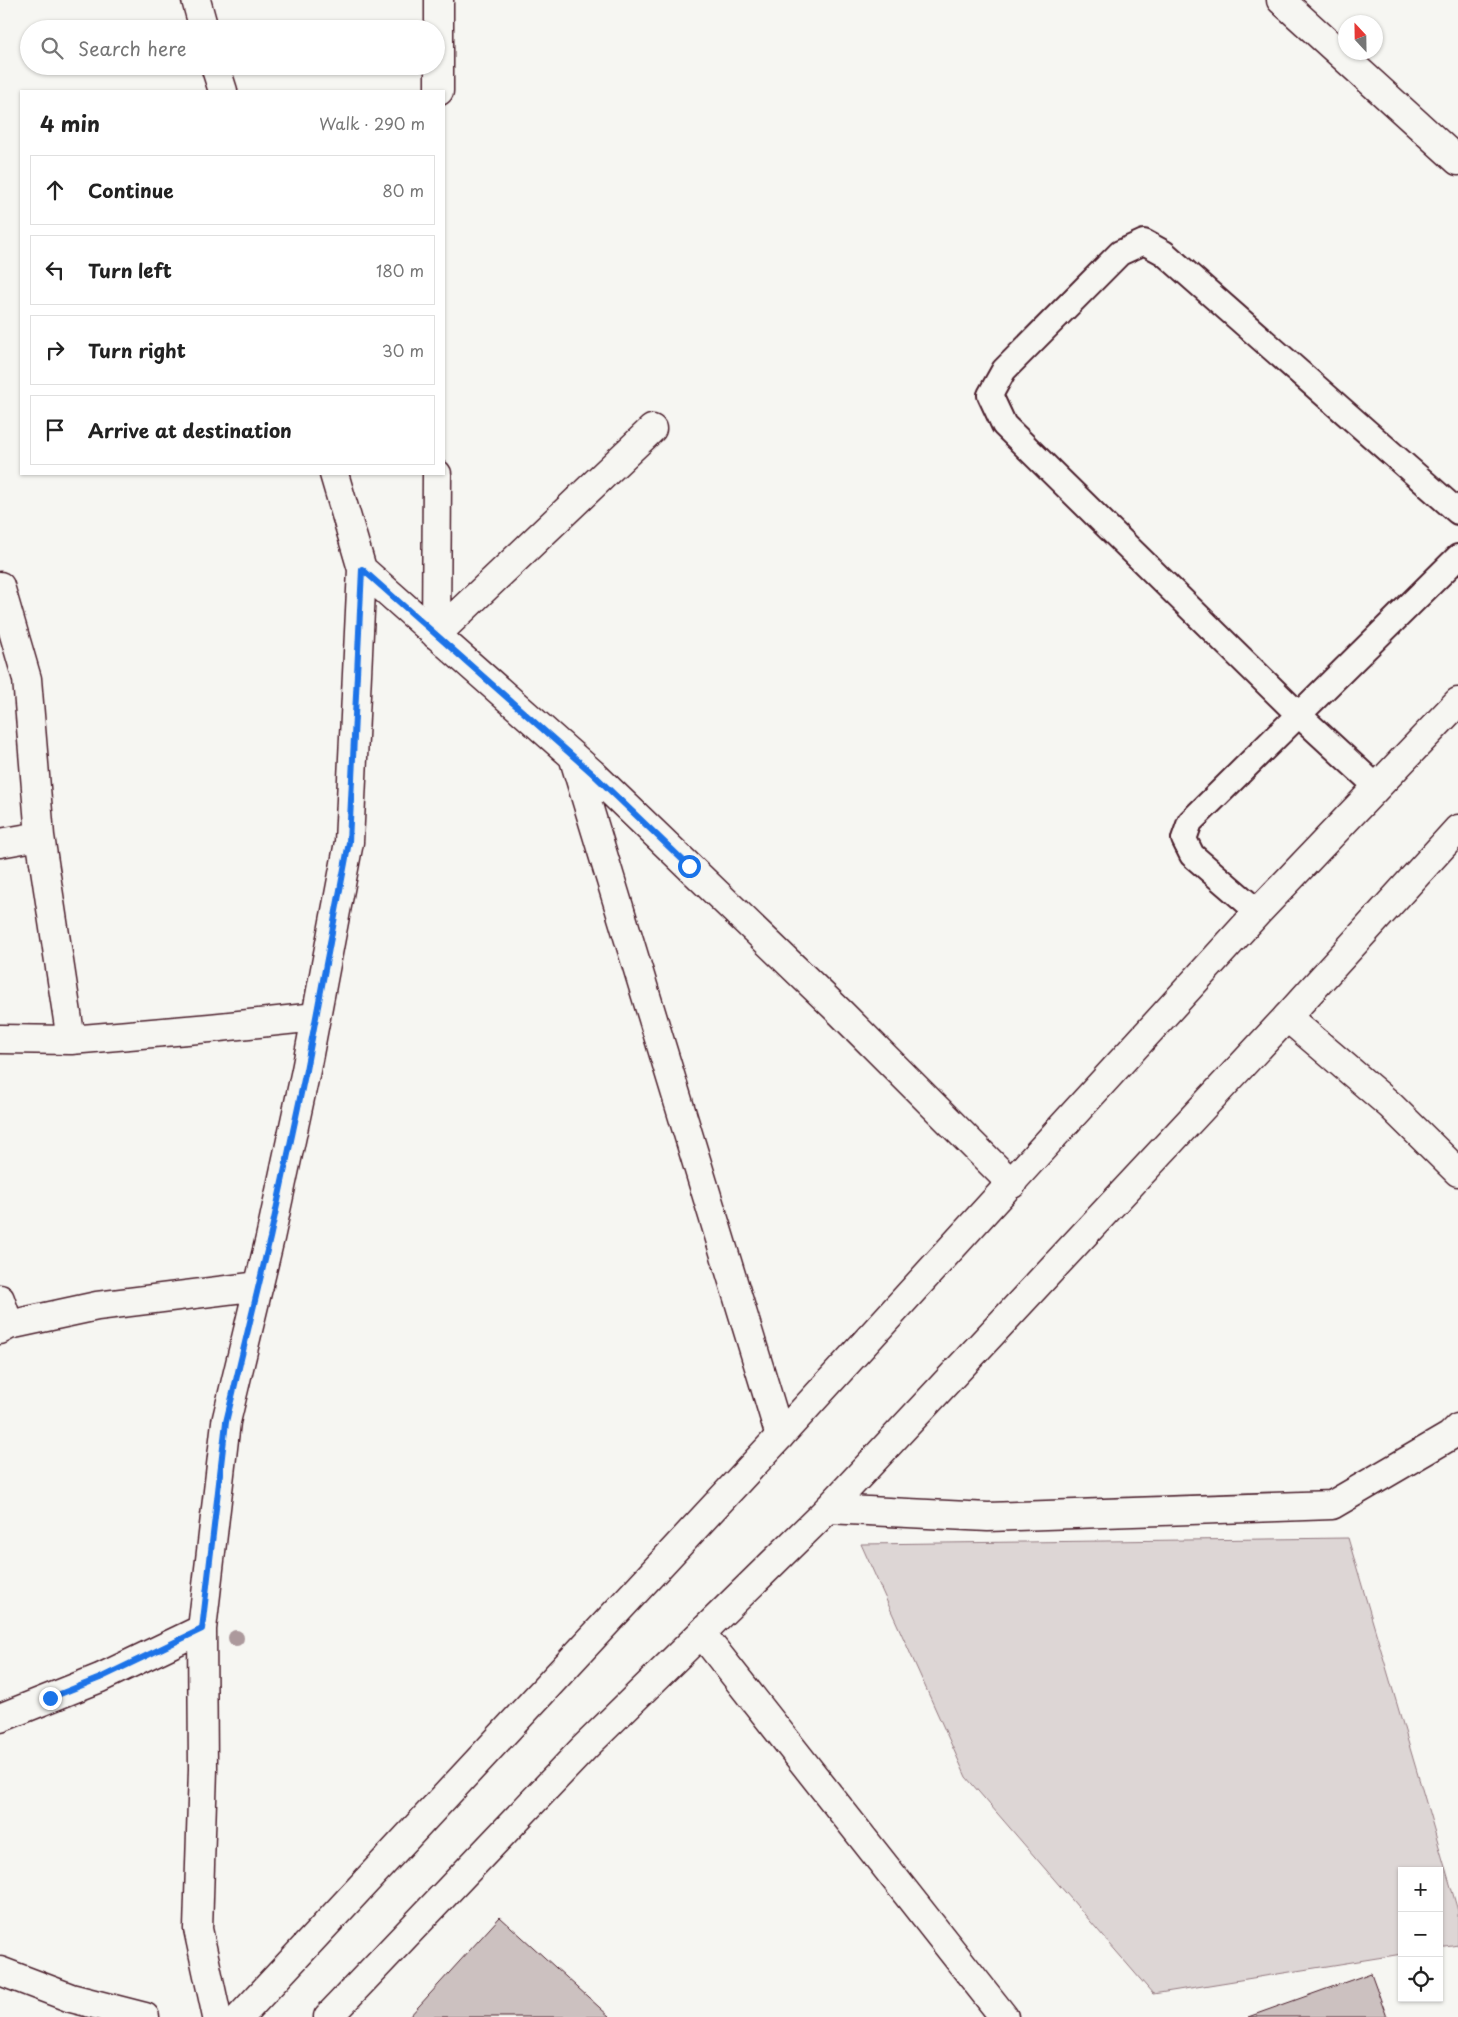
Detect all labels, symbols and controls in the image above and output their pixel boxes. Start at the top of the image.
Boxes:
north arrow [1338,15,1383,60]
search box [20,20,445,75]
icon: search [38,34,66,62]
text: Search here [78,34,187,62]
text: 4 min [40,107,100,139]
text: Walk · 290 m [319,111,425,135]
icon: ahead [41,176,69,204]
text: Continue [88,176,174,204]
text: 80 m [382,178,424,202]
icon: left [41,256,69,284]
text: Turn left [88,256,172,284]
text: 180 m [376,258,424,282]
icon: right [41,336,69,364]
text: Turn right [88,336,186,364]
text: 30 m [382,338,424,362]
icon: arrive [41,416,69,444]
text: Arrive at destination [88,416,292,444]
route start [678,855,701,878]
route end [39,1687,62,1710]
map controls [1398,1867,1443,2002]
button: + [1398,1867,1443,1912]
button: − [1398,1912,1443,1957]
button: locate [1398,1957,1443,2002]

